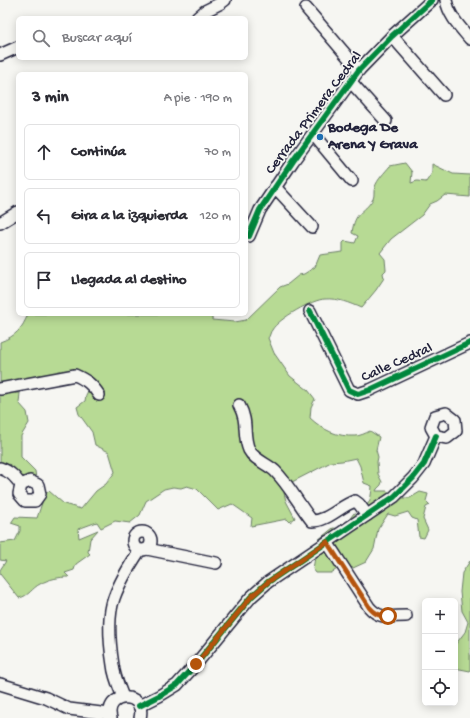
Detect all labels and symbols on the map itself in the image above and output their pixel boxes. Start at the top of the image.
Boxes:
street label: Cerrada Primera Cedral [262,48,366,178]
place label: Bodega De Arena Y Grava [327,119,418,154]
marker: Bodega De Arena Y Grava [315,132,325,142]
street label: Calle Cedral [359,339,435,387]
route start [379,607,397,625]
route end [187,655,205,673]

